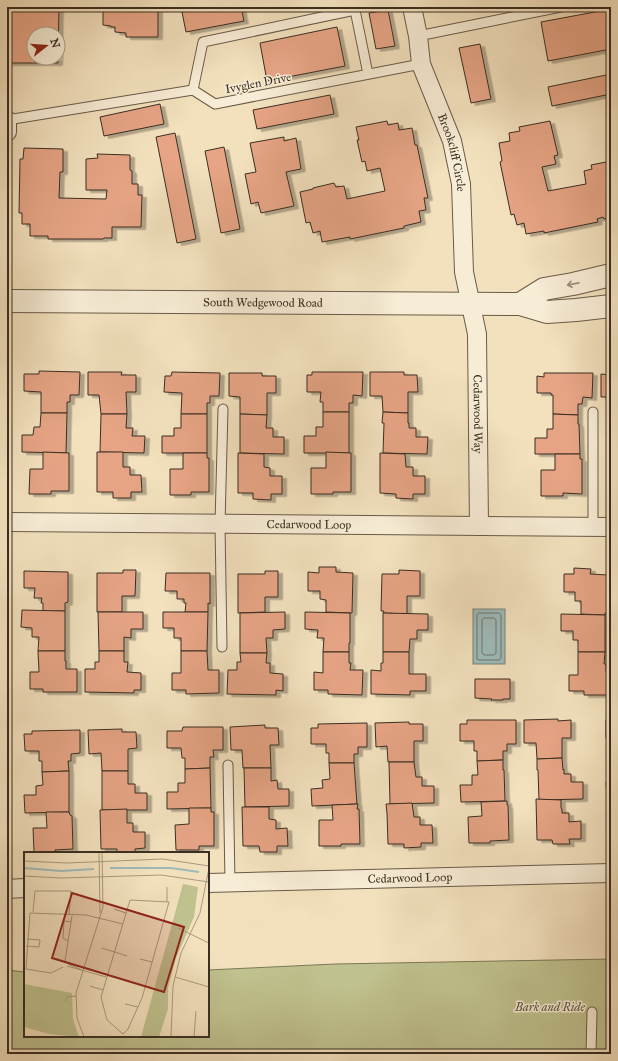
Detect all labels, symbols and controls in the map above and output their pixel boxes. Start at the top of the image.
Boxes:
north arrow [26,26,66,66]
text: N [48,37,63,50]
street label: Ivyglen Drive [224,70,292,97]
street label: Brookcliff Circle [435,111,468,192]
one-way arrow [567,280,580,288]
street label: South Wedgewood Road [203,295,323,311]
street label: Cedarwood Way [470,374,485,454]
street label: Cedarwood Loop [267,517,351,532]
inset map [24,852,209,1037]
street label: Cedarwood Loop [367,870,452,886]
park label: Bark and Ride [514,1000,586,1014]

